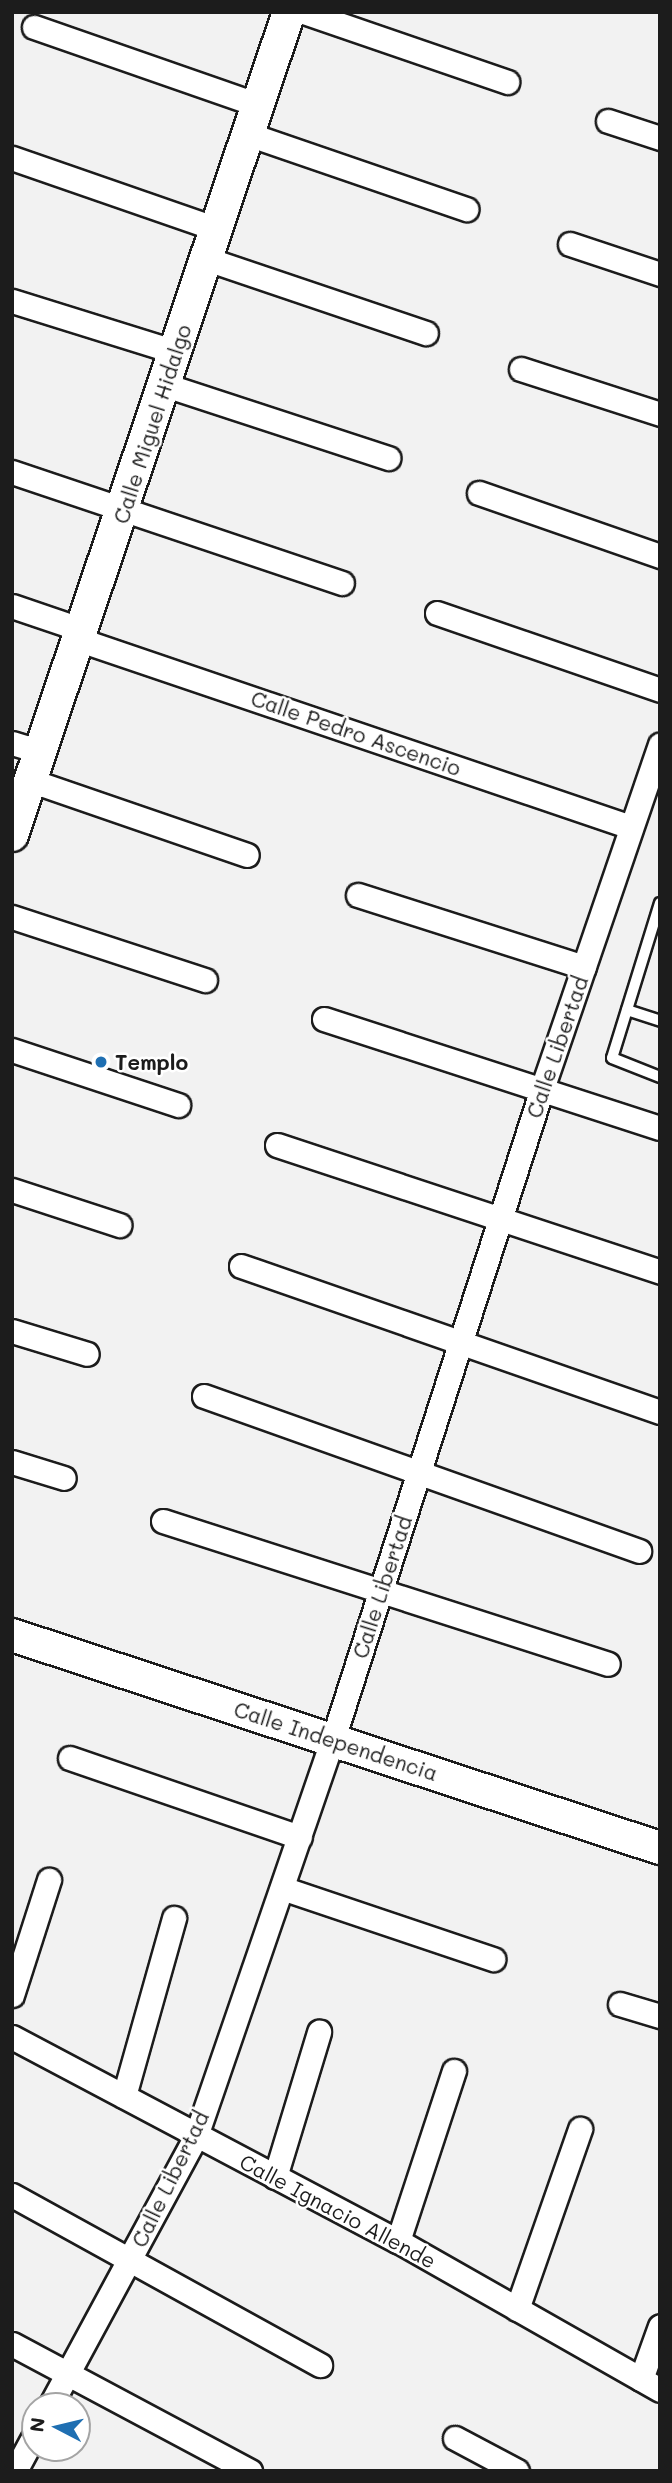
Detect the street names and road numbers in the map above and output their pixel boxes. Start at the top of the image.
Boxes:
street label: Calle Miguel Hidalgo [108,321,196,527]
street label: Calle Pedro Ascencio [248,685,464,781]
street label: Calle Libertad [521,973,593,1121]
street label: Calle Libertad [347,1513,417,1661]
street label: Calle Independencia [231,1696,441,1786]
street label: Calle Libertad [126,2107,214,2251]
street label: Calle Ignacio Allende [236,2149,440,2273]

